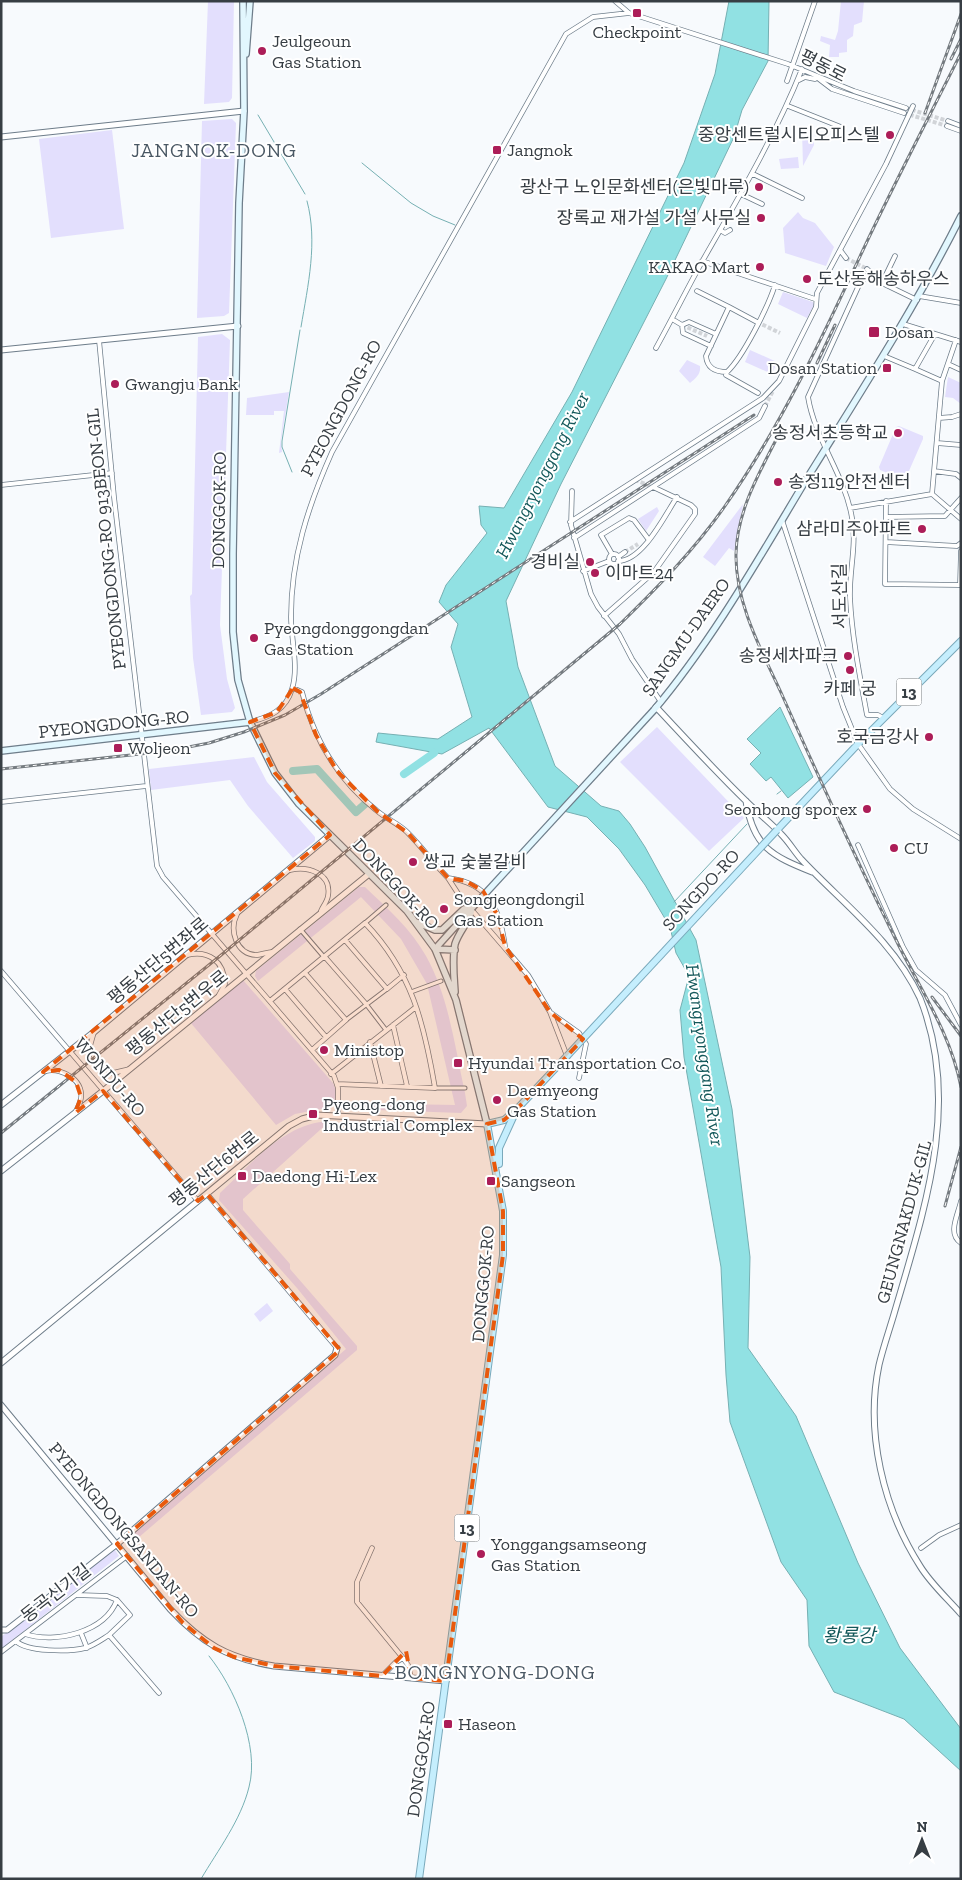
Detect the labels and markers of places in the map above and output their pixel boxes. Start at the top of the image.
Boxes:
marker: Checkpoint [631,7,643,19]
place label: Checkpoint [592,21,682,43]
place label: Jeulgeoun Gas Station [272,30,362,73]
marker: Jeulgeoun Gas Station [256,45,268,57]
place label: 중앙센트럴시티오피스텔 [698,124,880,146]
marker: 중앙센트럴시티오피스텔 [884,129,896,141]
place label: Jangnok [507,139,573,161]
marker: Jangnok [491,144,503,156]
place label: 광산구 노인문화센터(은빛마루) [520,176,749,198]
marker: 광산구 노인문화센터(은빛마루) [753,181,765,193]
place label: 장록교 재가설 가설 사무실 [557,207,751,229]
marker: 장록교 재가설 가설 사무실 [755,212,767,224]
place label: KAKAO Mart [648,256,750,278]
marker: KAKAO Mart [754,261,766,273]
place label: 도산동해송하우스 [817,268,949,290]
marker: 도산동해송하우스 [801,273,813,285]
place label: Dosan [885,321,935,343]
marker: Dosan [867,325,881,339]
place label: Dosan Station [768,357,878,379]
marker: Dosan Station [881,362,893,374]
place label: Gwangju Bank [125,373,239,395]
marker: Gwangju Bank [109,378,121,390]
place label: 송정서초등학교 [772,422,888,444]
marker: 송정서초등학교 [892,427,904,439]
place label: 송정119안전센터 [788,471,911,493]
marker: 송정119안전센터 [772,476,784,488]
place label: 삼라미주아파트 [796,518,912,540]
marker: 삼라미주아파트 [916,523,928,535]
place label: 경비실 [530,551,580,573]
marker: 경비실 [584,556,596,568]
place label: 이마트24 [605,562,674,584]
marker: 이마트24 [589,567,601,579]
place label: Pyeongdonggongdan Gas Station [264,617,429,660]
marker: Pyeongdonggongdan Gas Station [248,632,260,644]
place label: 송정세차파크 [739,645,838,667]
marker: 송정세차파크 [842,650,854,662]
marker: 카페 궁 [844,664,856,676]
place label: 카페 궁 [823,678,877,700]
place label: 호국금강사 [836,726,919,748]
marker: 호국금강사 [923,731,935,743]
place label: Woljeon [128,737,191,759]
marker: Woljeon [112,742,124,754]
place label: Seonbong sporex [724,798,857,820]
marker: Seonbong sporex [861,803,873,815]
place label: CU [904,837,929,859]
marker: CU [888,842,900,854]
place label: 쌍교 숯불갈비 [423,851,526,873]
marker: 쌍교 숯불갈비 [407,856,419,868]
place label: Songjeongdongil Gas Station [454,888,585,931]
marker: Songjeongdongil Gas Station [438,903,450,915]
place label: Ministop [334,1039,404,1061]
marker: Ministop [318,1044,330,1056]
place label: Hyundai Transportation Co. [468,1052,685,1074]
marker: Hyundai Transportation Co. [452,1057,464,1069]
place label: Daemyeong Gas Station [507,1079,599,1122]
place label: Pyeong-dong Industrial Complex [323,1093,472,1136]
marker: Daemyeong Gas Station [491,1094,503,1106]
marker: Pyeong-dong Industrial Complex [307,1108,319,1120]
place label: Daedong Hi-Lex [252,1165,377,1187]
marker: Daedong Hi-Lex [236,1170,248,1182]
place label: Sangseon [501,1170,576,1192]
marker: Sangseon [485,1175,497,1187]
place label: Yonggangsamseong Gas Station [490,1533,647,1576]
marker: Yonggangsamseong Gas Station [475,1548,487,1560]
place label: Haseon [458,1713,517,1735]
marker: Haseon [442,1718,454,1730]

